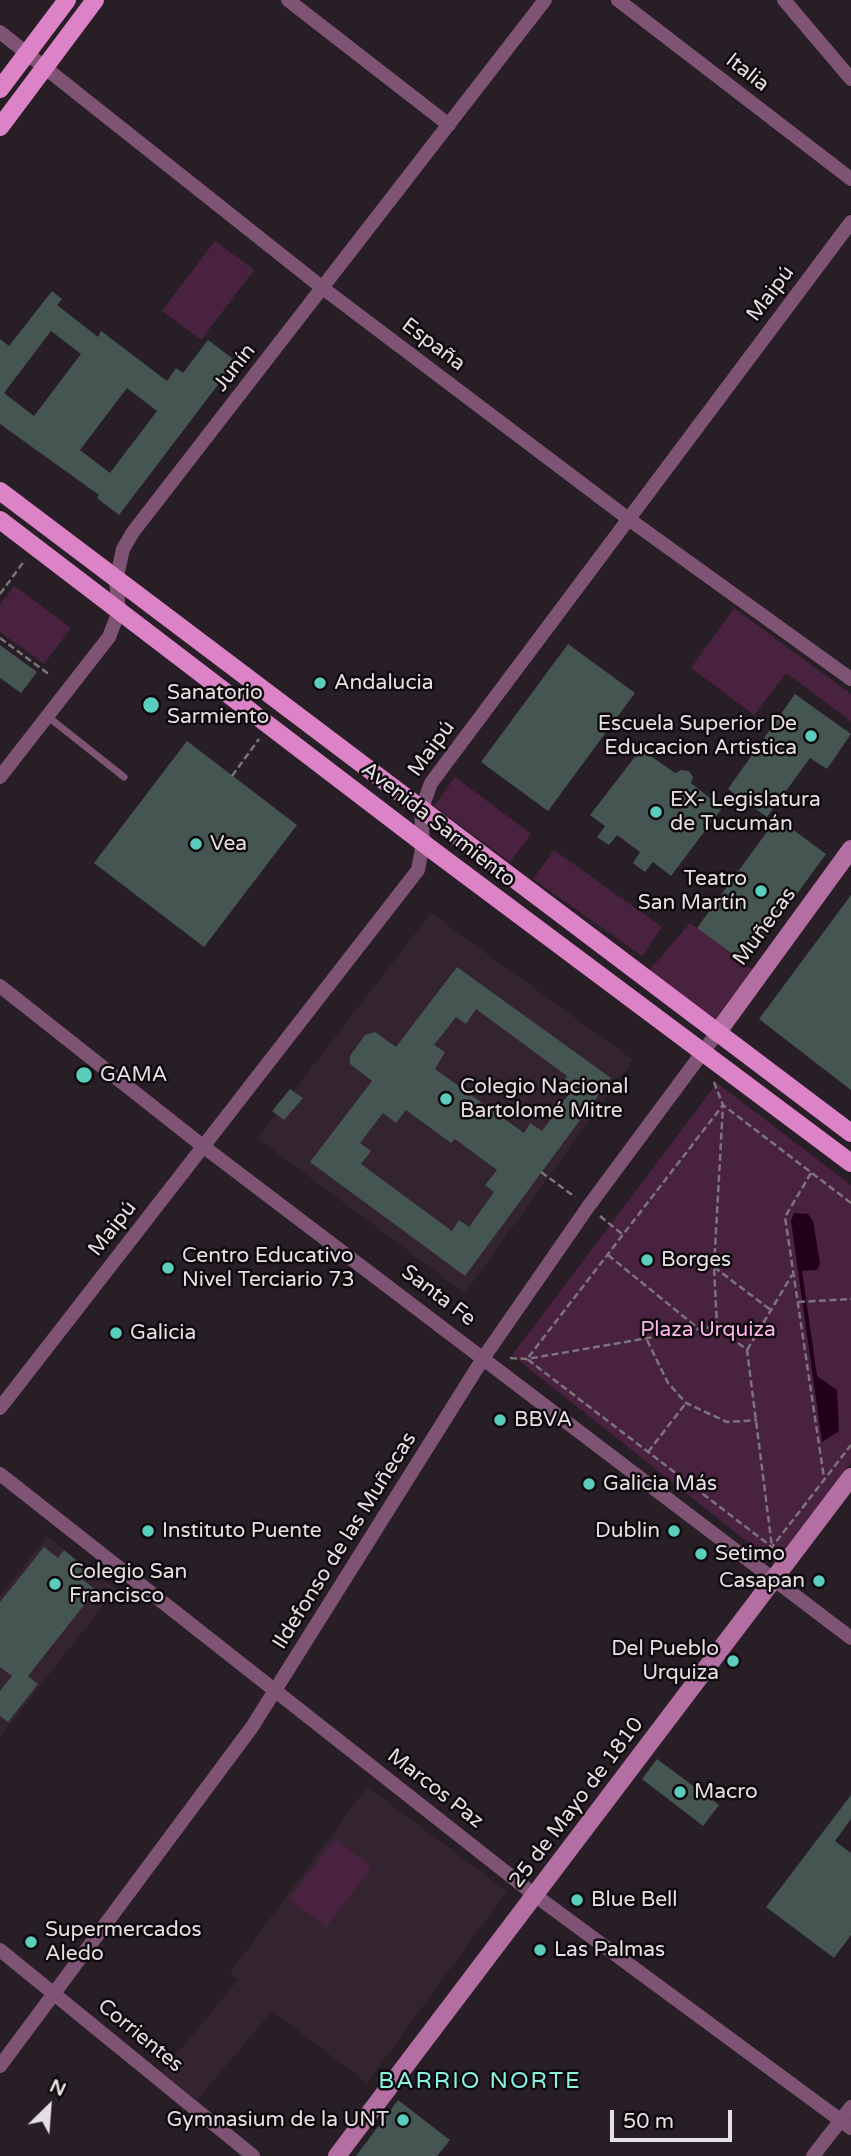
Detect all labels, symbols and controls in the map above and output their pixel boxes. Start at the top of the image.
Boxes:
street label: Italia [720,48,774,98]
street label: Maipú [742,261,800,327]
street label: España [396,313,470,377]
street label: Junín [209,339,261,397]
place label: Andalucia [334,670,434,696]
marker: Andalucia [312,675,328,691]
place label: Sanatorio Sarmiento [167,680,269,730]
marker: Sanatorio Sarmiento [141,695,161,715]
place label: Escuela Superior De Educacion Artistica [598,711,797,761]
street label: Maipú [403,716,461,782]
marker: Escuela Superior De Educacion Artistica [803,728,819,744]
street label: Avenida Sarmiento [356,757,520,893]
place label: EX- Legislatura de Tucumán [670,787,821,837]
marker: EX- Legislatura de Tucumán [648,804,664,820]
place label: Vea [210,831,247,857]
marker: Vea [188,836,204,852]
place label: Teatro San Martín [638,866,747,916]
street label: Muñecas [728,883,802,971]
marker: Teatro San Martín [753,883,769,899]
place label: GAMA [100,1062,168,1088]
marker: GAMA [74,1065,94,1085]
place label: Colegio Nacional Bartolomé Mitre [460,1074,629,1124]
marker: Colegio Nacional Bartolomé Mitre [438,1091,454,1107]
street label: Maipú [84,1196,142,1262]
place label: Centro Educativo Nivel Terciario 73 [182,1243,355,1293]
place label: Borges [661,1247,731,1273]
marker: Borges [639,1252,655,1268]
marker: Centro Educativo Nivel Terciario 73 [160,1260,176,1276]
street label: Santa Fe [396,1260,480,1332]
park label: Plaza Urquiza [640,1317,776,1343]
place label: Galicia [130,1320,196,1346]
marker: Galicia [108,1325,124,1341]
place label: BBVA [514,1407,572,1433]
marker: BBVA [492,1412,508,1428]
street label: Ildefonso de las Muñecas [268,1428,422,1654]
place label: Galicia Más [603,1471,717,1497]
marker: Galicia Más [581,1476,597,1492]
place label: Instituto Puente [162,1518,322,1544]
place label: Dublin [595,1518,660,1544]
marker: Instituto Puente [140,1523,156,1539]
marker: Dublin [666,1523,682,1539]
place label: Setimo [715,1541,785,1567]
marker: Setimo [693,1546,709,1562]
place label: Colegio San Francisco [69,1559,187,1609]
place label: Casapan [719,1568,805,1594]
marker: Casapan [811,1573,827,1589]
marker: Colegio San Francisco [47,1576,63,1592]
place label: Del Pueblo Urquiza [611,1636,719,1686]
marker: Del Pueblo Urquiza [725,1653,741,1669]
street label: 25 de Mayo de 1810 [505,1713,649,1893]
street label: Marcos Paz [382,1744,488,1834]
place label: Macro [694,1779,758,1805]
marker: Macro [672,1784,688,1800]
place label: Blue Bell [591,1887,678,1913]
marker: Blue Bell [569,1892,585,1908]
place label: Supermercados Aledo [45,1917,202,1967]
marker: Supermercados Aledo [23,1934,39,1950]
place label: Las Palmas [554,1937,665,1963]
marker: Las Palmas [532,1942,548,1958]
street label: Corrientes [92,1994,188,2078]
district label: BARRIO NORTE [380,2068,580,2096]
north arrow [14,2072,84,2142]
text: N [46,2075,69,2101]
scale bar [613,2096,736,2140]
place label: Gymnasium de la UNT [166,2107,389,2133]
text: 50 m [623,2109,674,2134]
marker: Gymnasium de la UNT [395,2112,411,2128]

